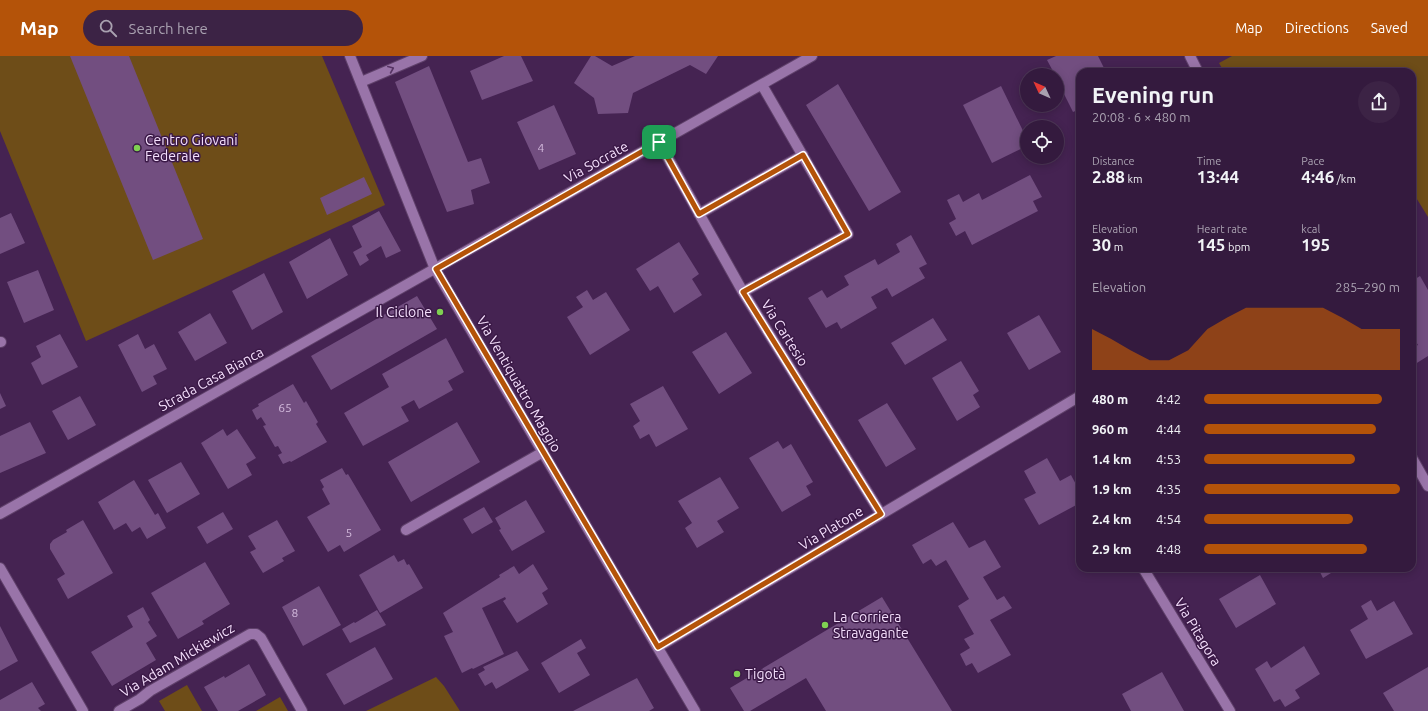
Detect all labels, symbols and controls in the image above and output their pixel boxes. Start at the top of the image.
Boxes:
search box [83,10,363,46]
text: Map [20,17,59,39]
icon: search [97,17,119,39]
text: Search here [129,20,208,37]
text: Map [1235,20,1263,36]
text: Directions [1285,20,1349,36]
text: Saved [1371,20,1408,36]
one-way arrow [387,66,395,74]
north arrow [1020,68,1064,112]
map controls [1020,68,1064,164]
button: share [1358,81,1400,123]
text: Evening run [1092,82,1214,107]
text: 20:08 · 6 × 480 m [1092,110,1191,124]
button: locate [1020,120,1064,164]
pin [642,125,676,159]
icon: arrive [648,131,670,153]
place label: Centro Giovani Federale [145,132,238,164]
street label: Via Socrate [561,138,631,186]
house number: 4 [538,141,545,154]
marker: Centro Giovani Federale [132,143,142,153]
text: Distance [1092,155,1135,167]
text: Time [1197,155,1221,167]
text: Pace [1301,155,1325,167]
text: 2.88 [1092,167,1125,186]
text: 13:44 [1197,167,1239,186]
text: 4:46 [1301,167,1334,186]
text: km [1125,173,1143,185]
text: /km [1334,173,1356,185]
text: Elevation [1092,223,1138,235]
text: Heart rate [1197,223,1247,235]
text: kcal [1301,223,1320,235]
text: 30 [1092,235,1111,254]
text: 145 [1197,235,1225,254]
text: 195 [1301,235,1330,254]
text: m [1111,241,1123,253]
text: bpm [1225,241,1250,253]
text: Elevation [1092,280,1146,294]
text: 285–290 m [1335,280,1400,294]
street label: Via Cartesio [758,297,812,369]
place label: Il Ciclone [375,304,432,320]
marker: Il Ciclone [435,307,445,317]
street label: Via Ventiquattro Maggio [474,313,564,455]
street label: Strada Casa Bianca [156,344,266,414]
text: 480 m [1092,392,1128,406]
text: 4:42 [1156,392,1181,406]
house number: 65 [278,401,292,414]
text: 960 m [1092,422,1128,436]
text: 4:44 [1156,422,1181,436]
text: 1.4 km [1092,452,1131,466]
text: 4:53 [1156,452,1181,466]
text: 1.9 km [1092,482,1131,496]
text: 4:35 [1156,482,1181,496]
street label: Via Platone [796,503,866,553]
text: 2.4 km [1092,512,1131,526]
text: 4:54 [1156,512,1181,526]
house number: 5 [346,526,352,539]
text: 2.9 km [1092,542,1131,556]
text: 4:48 [1156,542,1181,556]
street label: Via Pitagora [1171,595,1225,669]
house number: 8 [292,606,299,619]
place label: La Corriera Stravagante [833,609,909,641]
street label: Via Adam Mickiewicz [117,620,237,700]
marker: La Corriera Stravagante [820,620,830,630]
place label: Tigotà [745,666,785,682]
marker: Tigotà [732,669,742,679]

